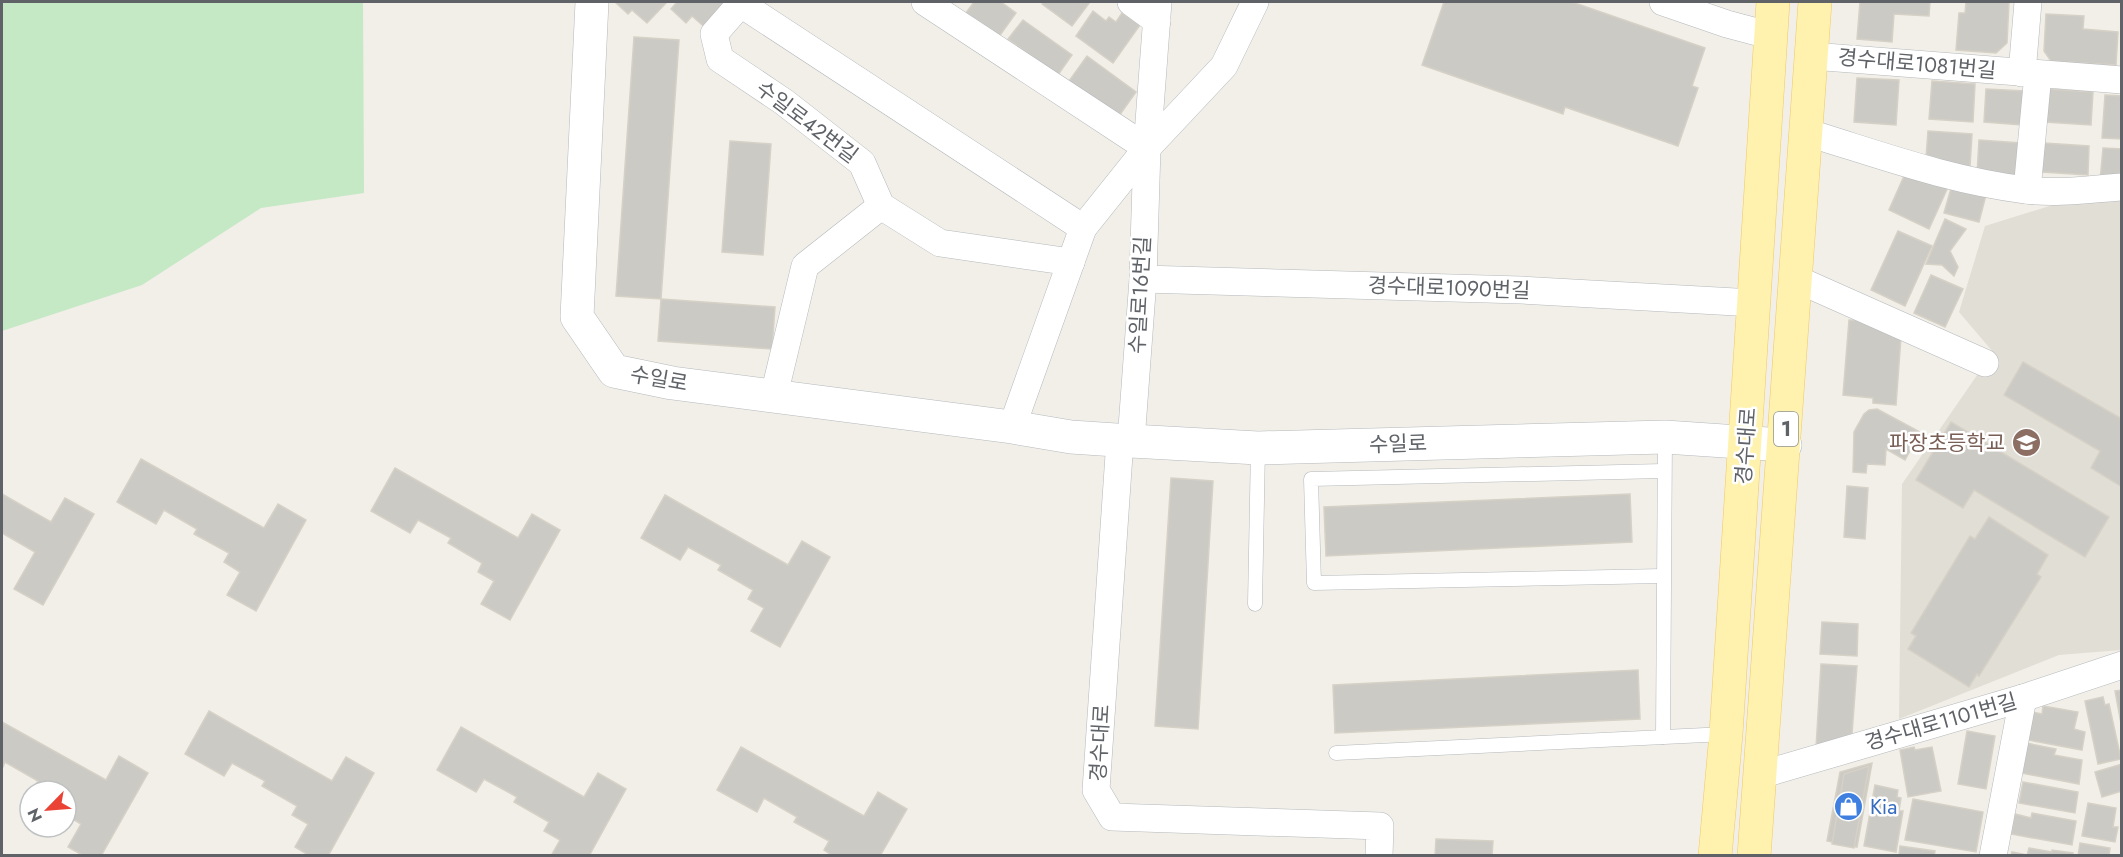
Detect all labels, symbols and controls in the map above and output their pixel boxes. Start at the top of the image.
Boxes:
street label: 경수대로1081번길 [1837,42,1997,86]
street label: 수일로42번길 [750,74,864,170]
street label: 수일로16번길 [1122,235,1158,355]
street label: 경수대로1090번길 [1367,270,1531,306]
street label: 수일로 [628,359,690,399]
street label: 경수대로 [1728,406,1764,486]
road number: 1 [1774,412,1798,446]
school or university icon: 파장초등학교 [2010,427,2042,459]
street label: 수일로 [1369,428,1427,460]
place label: 파장초등학교 [1889,428,2005,458]
street label: 경수대로1101번길 [1861,686,2021,758]
street label: 경수대로 [1083,704,1117,782]
north arrow [18,779,78,839]
shop icon: Kia [1833,791,1865,823]
place label: Kia [1870,792,1897,822]
text: N [22,805,48,826]

